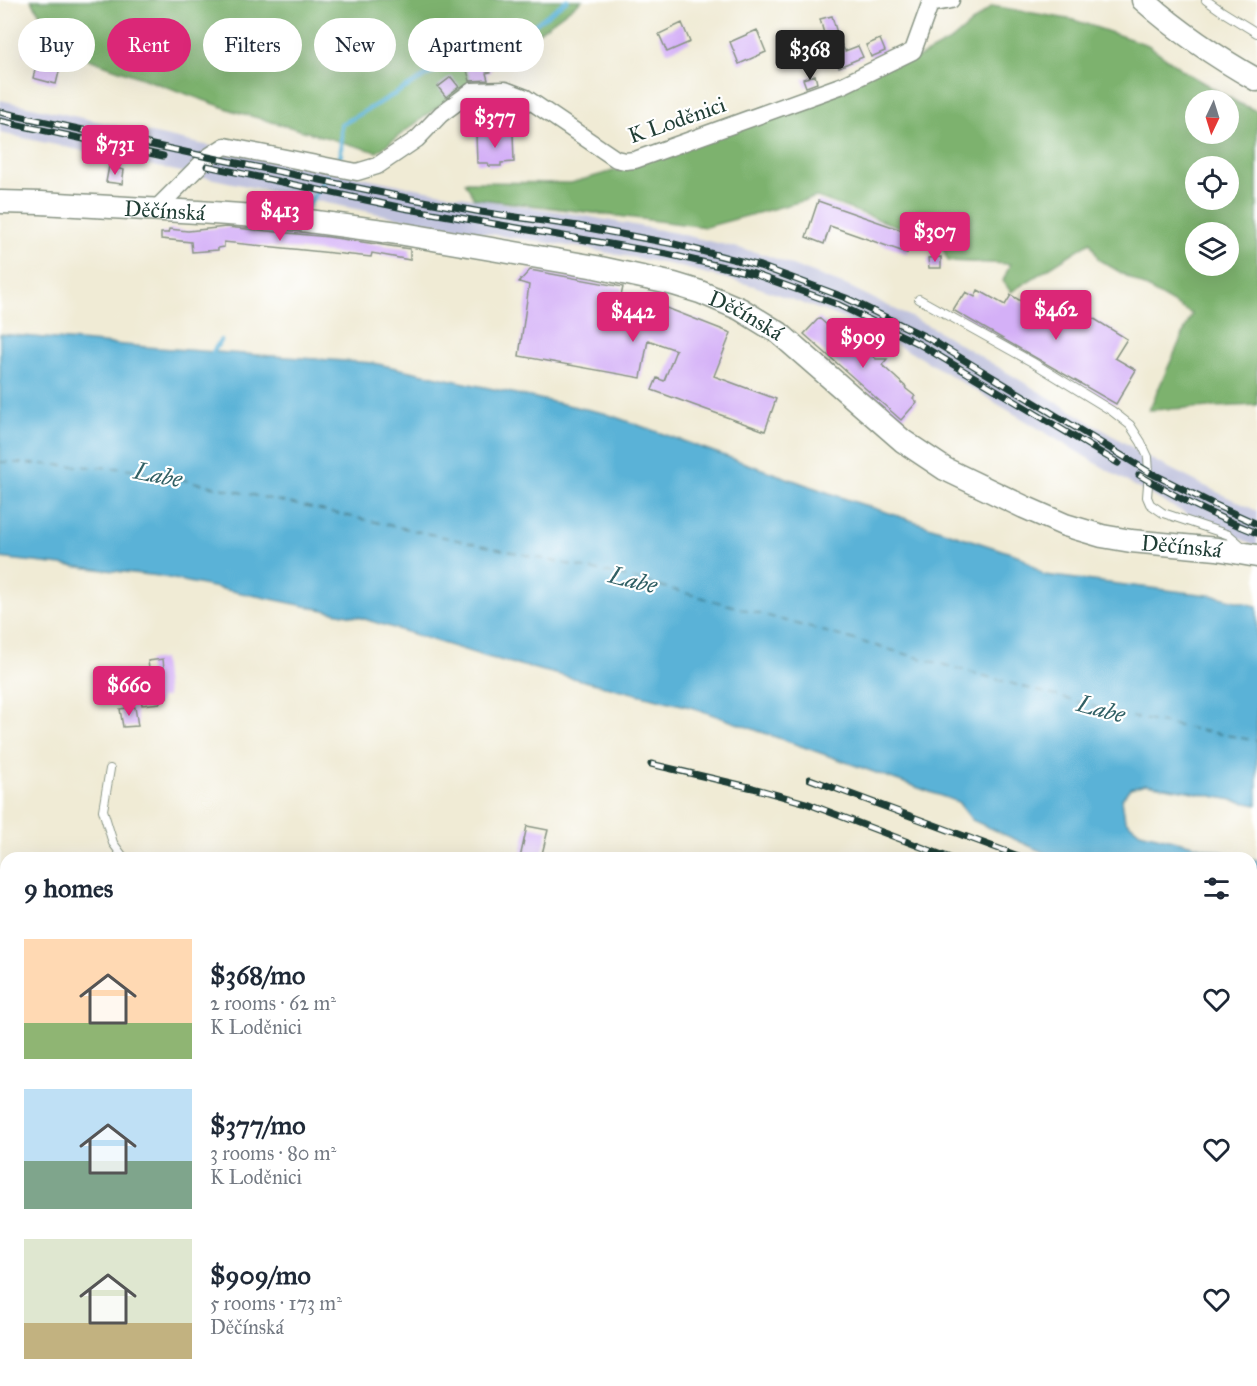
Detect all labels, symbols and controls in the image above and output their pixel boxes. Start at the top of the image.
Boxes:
chip: Buy [18,18,95,72]
chip: Rent [107,18,191,72]
chip: Filters [203,18,302,72]
chip: New [314,18,396,72]
chip: Apartment [408,18,544,72]
pin: $368 [774,30,846,81]
text: $368 [790,37,830,61]
north arrow [1185,90,1239,144]
map controls [1185,90,1239,276]
street label: K Loděnici [625,91,729,149]
pin: $377 [459,98,531,149]
text: $377 [474,105,516,129]
pin: $731 [79,125,151,176]
text: $731 [96,132,134,156]
button: locate [1185,156,1239,210]
pin: $413 [244,191,316,242]
street label: Děčínská [123,194,207,226]
text: $413 [260,198,300,222]
pin: $307 [899,212,971,263]
text: $307 [914,219,956,243]
button: layers [1185,222,1239,276]
street label: Děčínská [705,284,789,346]
pin: $462 [1020,290,1092,341]
pin: $442 [597,292,669,343]
text: $462 [1034,297,1078,321]
text: $442 [611,299,655,323]
pin: $909 [827,318,899,369]
text: $909 [840,325,886,349]
water label: Labe [130,455,186,495]
street label: Děčínská [1140,529,1225,563]
water label: Labe [605,559,661,601]
pin: $660 [93,666,165,717]
text: $660 [107,673,151,697]
water label: Labe [1073,688,1129,730]
text: 9 homes [24,872,113,904]
icon: filters [1200,872,1233,905]
text: $368/mo [210,959,305,991]
icon: home [72,963,144,1035]
icon: heart [1200,983,1233,1016]
text: 2 rooms · 62 m² [210,991,336,1015]
text: K Loděnici [210,1015,302,1039]
text: $377/mo [210,1109,306,1141]
icon: home [72,1113,144,1185]
icon: heart [1200,1133,1233,1166]
text: 3 rooms · 80 m² [210,1141,336,1165]
text: K Loděnici [210,1165,302,1189]
text: $909/mo [210,1259,311,1291]
icon: home [72,1263,144,1335]
icon: heart [1200,1283,1233,1316]
text: 5 rooms · 173 m² [210,1291,342,1315]
text: Děčínská [210,1315,284,1339]

